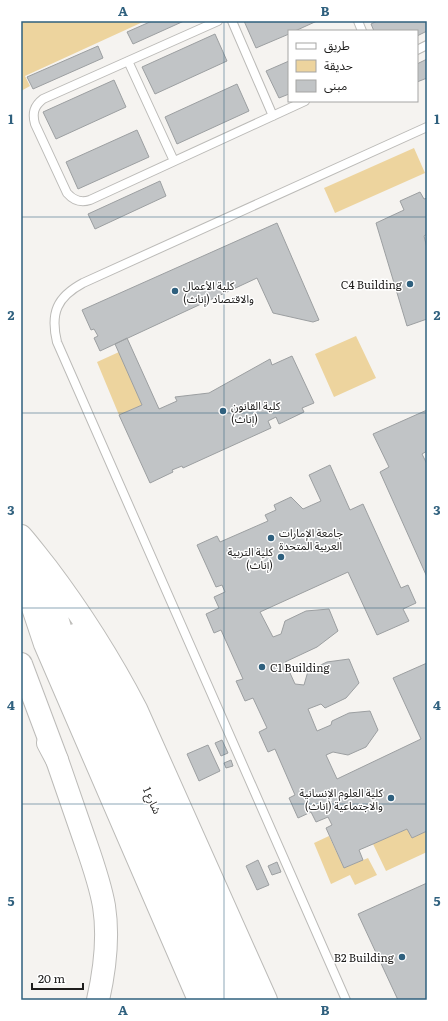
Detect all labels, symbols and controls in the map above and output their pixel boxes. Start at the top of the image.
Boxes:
text: A [118,1,128,20]
text: B [321,1,330,20]
legend [288,30,418,102]
text: طريق [324,36,350,54]
text: حديقة [324,56,353,74]
text: مبنى [324,76,347,94]
text: 1 [8,109,14,128]
text: 1 [434,109,440,128]
place label: C4 Building [341,276,403,292]
place label: كلية الأعمال والاقتصاد (إناث) [183,277,254,307]
marker: C4 Building [405,279,415,289]
marker: كلية الأعمال والاقتصاد (إناث) [170,286,180,296]
text: 2 [8,305,15,324]
text: 2 [434,305,441,324]
place label: كلية القانون (إناث) [231,397,281,427]
marker: كلية القانون (إناث) [218,406,228,416]
text: 3 [7,500,15,519]
text: 3 [433,500,441,519]
place label: جامعة الإمارات العربية المتحدة [279,524,344,553]
marker: جامعة الإمارات العربية المتحدة [266,533,276,543]
place label: كلية التربية (إناث) [228,543,273,573]
marker: كلية التربية (إناث) [276,552,286,562]
place label: C1 Building [270,659,331,675]
marker: C1 Building [257,662,267,672]
text: 4 [7,695,15,714]
text: 4 [433,695,441,714]
street label: شارع 1 [139,784,166,817]
place label: كلية العلوم الإنسانية والاجتماعية (إناث) [299,784,383,814]
marker: كلية العلوم الإنسانية والاجتماعية (إناث) [386,793,396,803]
text: 5 [7,891,15,910]
text: 5 [433,891,441,910]
place label: B2 Building [334,949,395,965]
marker: B2 Building [397,952,407,962]
scale bar [32,965,83,991]
text: 20 m [38,969,65,987]
text: A [118,1000,128,1019]
text: B [321,1000,330,1019]

